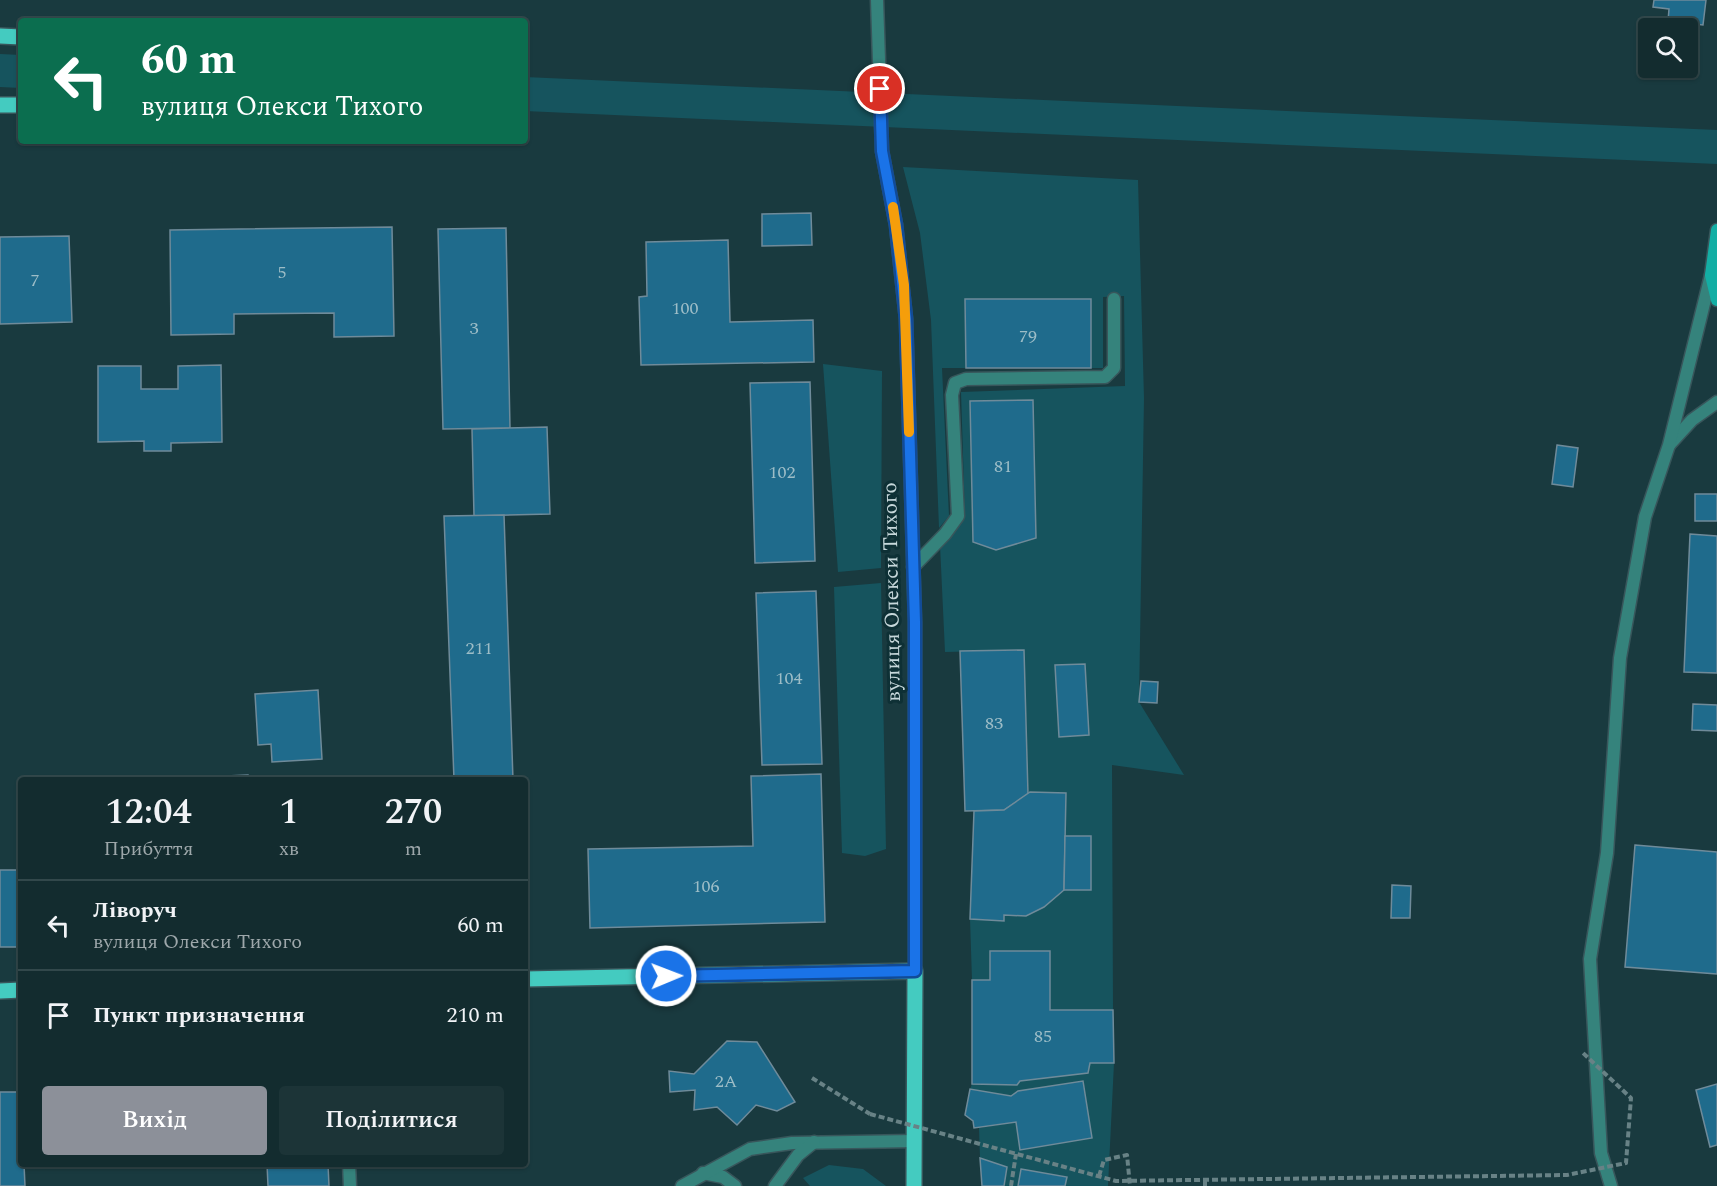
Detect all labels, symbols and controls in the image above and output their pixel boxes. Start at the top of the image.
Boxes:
map controls [1638,18,1698,78]
button: search [1638,18,1698,78]
text: 60 m [141,29,236,92]
icon: left [42,42,120,120]
pin [854,63,905,114]
icon: arrive [863,72,896,105]
text: вулиця Олекси Тихого [141,86,423,128]
house number: 5 [278,259,287,286]
house number: 7 [31,267,40,294]
house number: 100 [672,295,699,322]
house number: 3 [470,315,479,342]
house number: 79 [1019,323,1037,350]
house number: 81 [994,453,1012,480]
house number: 102 [769,459,796,486]
street label: вулиця Олекси Тихого [874,482,910,702]
house number: 211 [466,635,493,662]
house number: 104 [776,665,803,692]
house number: 83 [985,710,1003,737]
text: 12:04 [105,785,192,840]
text: 1 [279,785,299,840]
text: 270 [384,785,442,840]
text: Прибуття [104,834,193,864]
text: хв [279,834,299,864]
text: m [405,834,422,864]
house number: 106 [693,873,720,900]
text: Ліворуч [93,894,177,927]
icon: left [42,909,75,942]
text: 60 m [458,909,504,942]
text: вулиця Олекси Тихого [93,927,302,957]
position arrow [634,944,698,1008]
icon: arrive [42,999,75,1032]
text: Пункт призначення [93,999,305,1032]
text: 210 m [447,999,504,1032]
house number: 85 [1034,1023,1052,1050]
house number: 2А [715,1068,737,1095]
button: Вихід [42,1086,267,1155]
button: Поділитися [279,1086,504,1155]

